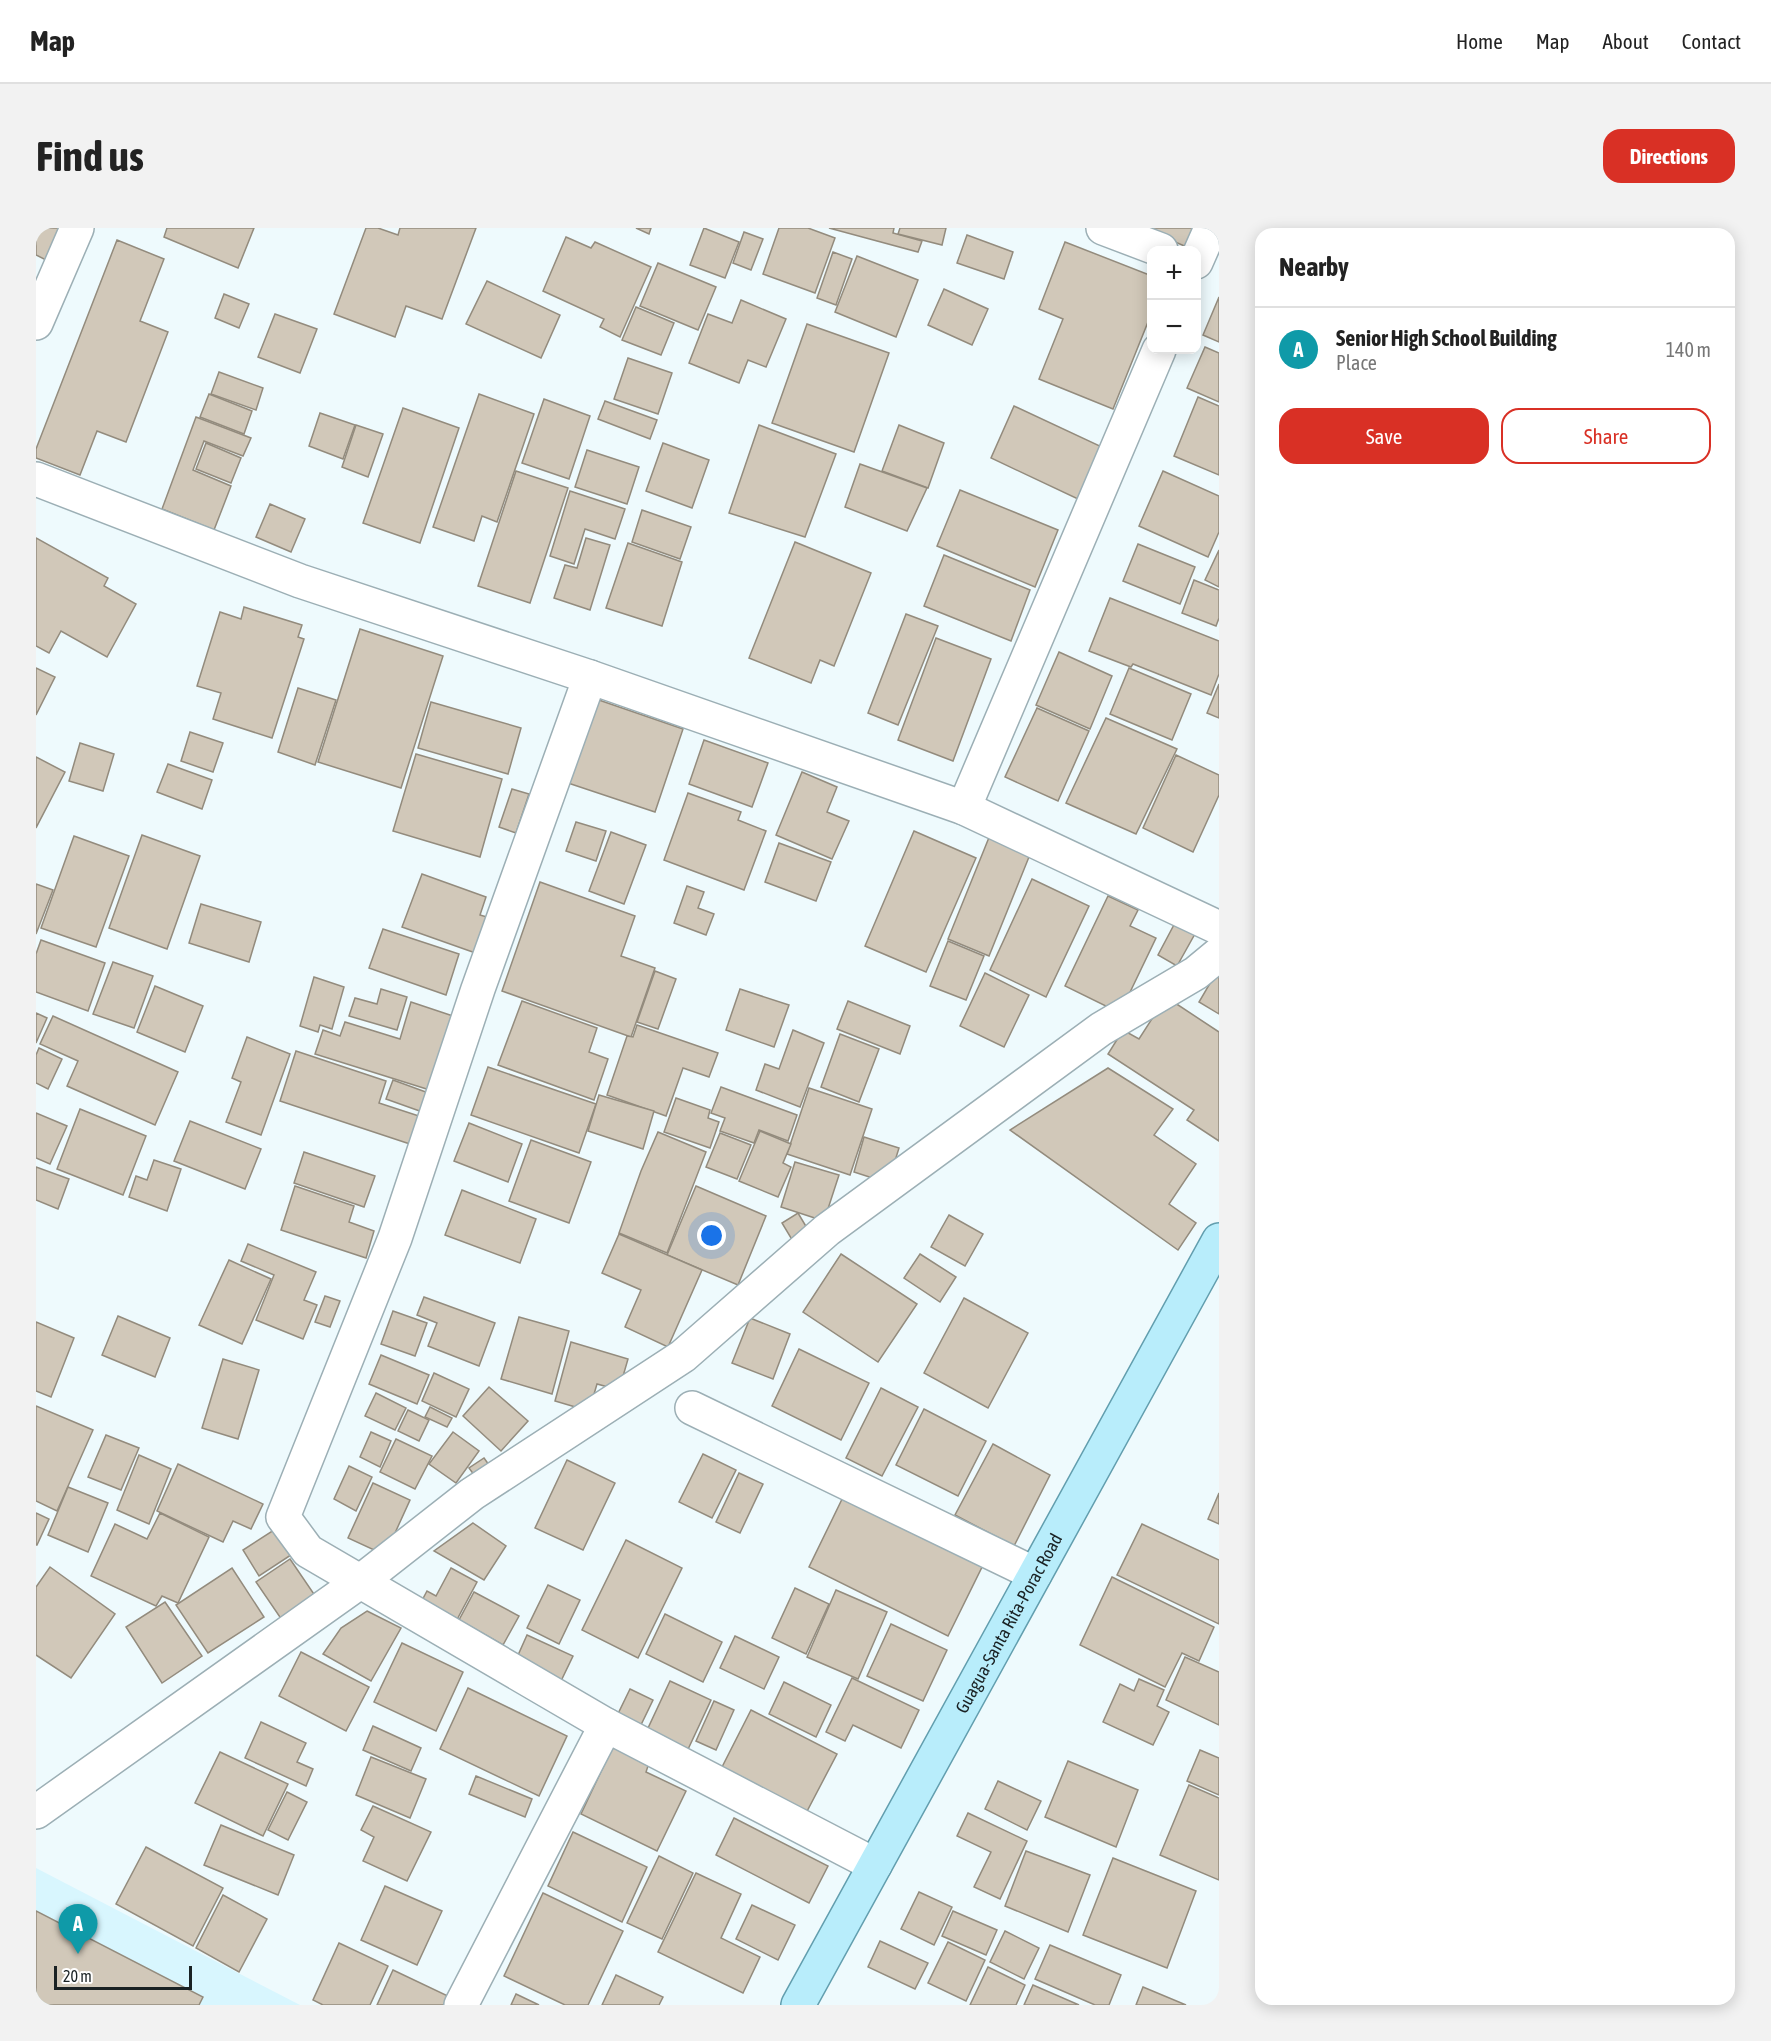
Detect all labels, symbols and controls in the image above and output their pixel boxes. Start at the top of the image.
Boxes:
text: Map [30,25,75,57]
text: Home [1456,29,1503,53]
text: Map [1536,29,1570,53]
text: About [1603,29,1649,53]
text: Contact [1682,29,1741,53]
button: Directions [1603,129,1735,183]
text: Find us [36,132,144,180]
map controls [1147,246,1201,354]
button: + [1147,246,1201,300]
text: Nearby [1279,252,1349,282]
button: − [1147,300,1201,354]
text: Senior High School Building [1336,325,1557,351]
text: A [1294,338,1303,361]
text: 140 m [1666,338,1711,361]
text: Place [1336,351,1377,374]
button: Save [1279,408,1489,464]
button: Share [1501,408,1711,464]
your location [697,1221,726,1250]
street label: Guagua-Santa Rita-Porac Road [950,1530,1066,1716]
pin: A [58,1904,98,1954]
scale bar [54,1963,192,1990]
text: 20 m [63,1967,92,1985]

